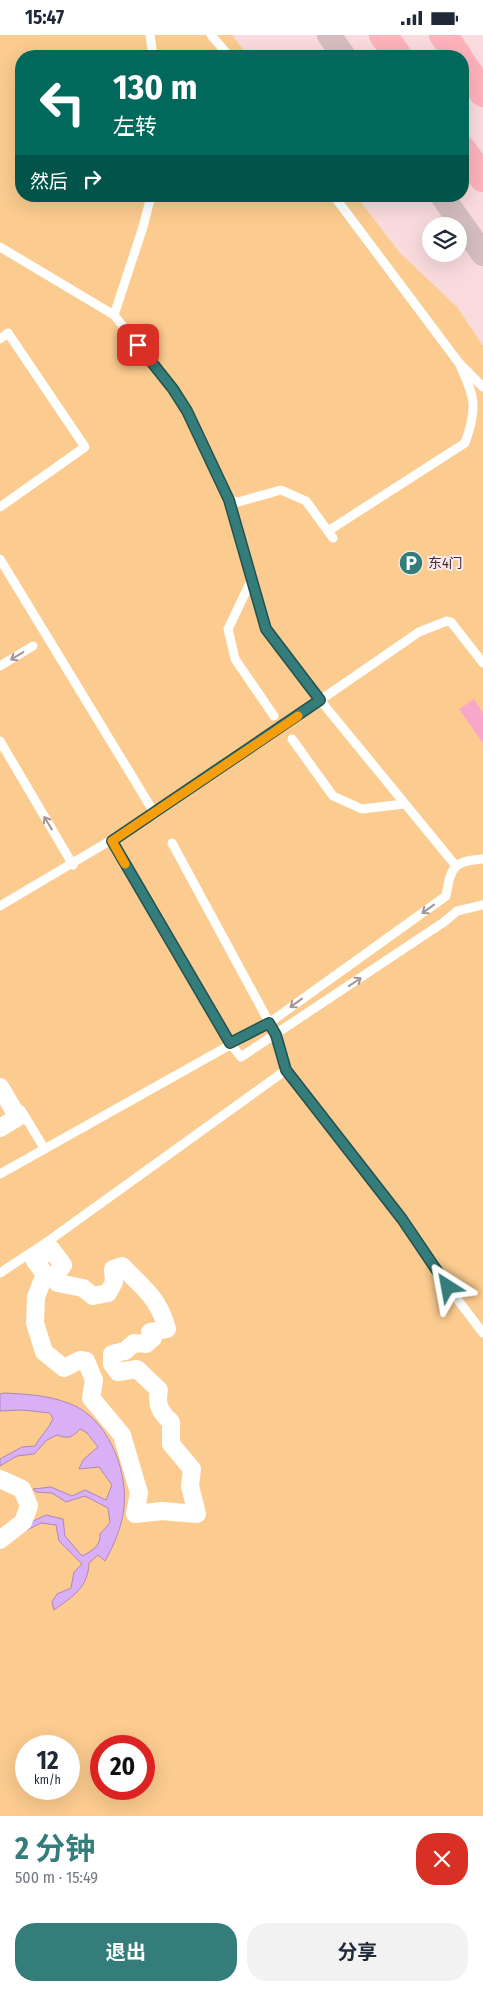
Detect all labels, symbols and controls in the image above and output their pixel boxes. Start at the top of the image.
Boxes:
text: 15:47 [25,6,64,29]
text: 130 m [113,66,197,108]
icon: left [30,70,95,135]
text: 左转 [113,113,157,140]
icon: right [78,165,106,193]
text: 然后 [30,170,68,193]
map controls [422,217,467,262]
button: layers [422,217,467,262]
pin [117,324,159,366]
icon: arrive [124,331,152,359]
parking icon: 东4门 [398,550,424,576]
place label: 东4门 [428,555,463,572]
one-way arrow [10,651,24,661]
one-way arrow [43,816,53,830]
one-way arrow [421,904,435,914]
one-way arrow [348,977,362,987]
one-way arrow [289,998,303,1008]
position arrow [421,1260,473,1312]
speed limit sign: 20 [90,1735,155,1800]
text: 12 [36,1746,59,1776]
text: km/h [34,1773,61,1787]
text: 2 分钟 [15,1831,95,1867]
button: close [416,1833,468,1885]
text: 500 m · 15:49 [15,1868,98,1887]
button: 退出 [15,1923,237,1981]
button: 分享 [247,1923,468,1981]

